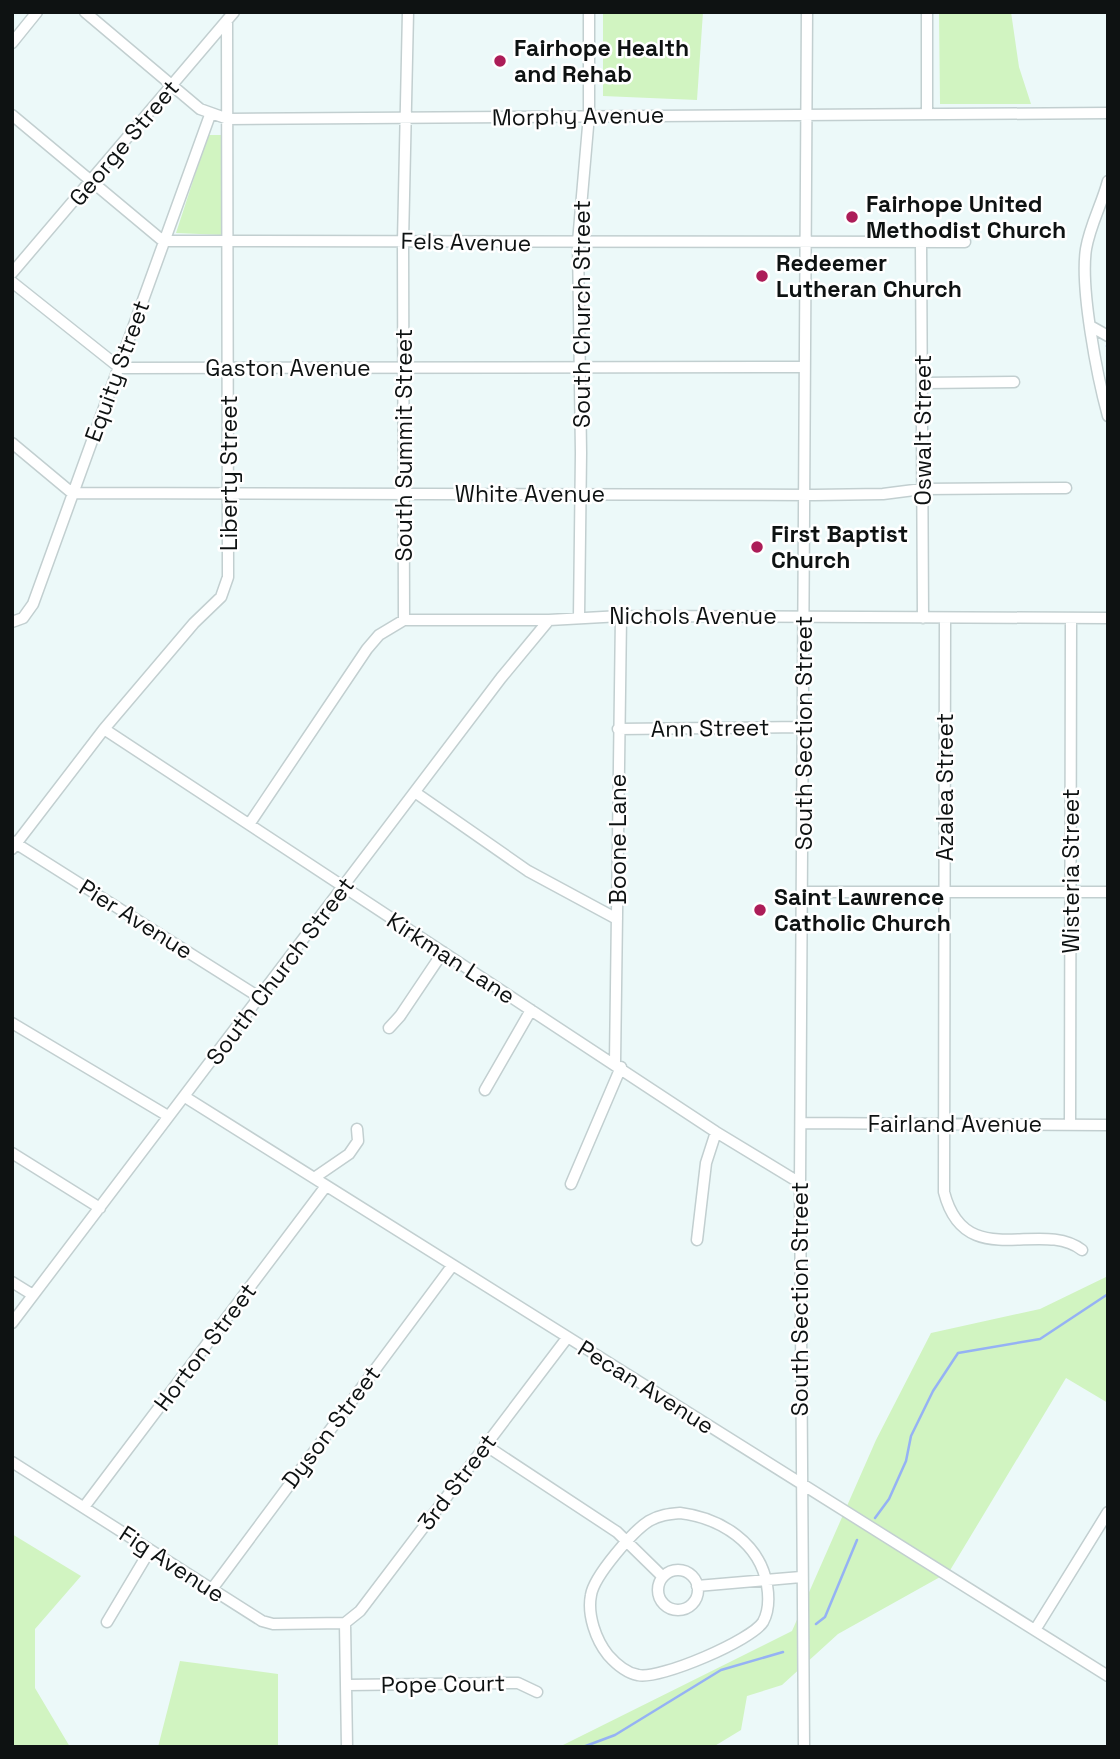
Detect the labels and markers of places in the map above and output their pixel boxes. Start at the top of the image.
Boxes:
place label: Fairhope Health and Rehab [514,33,689,89]
marker: Fairhope Health and Rehab [492,53,508,69]
place label: Fairhope United Methodist Church [866,189,1066,245]
marker: Fairhope United Methodist Church [844,209,860,225]
place label: Redeemer Lutheran Church [776,248,962,304]
marker: Redeemer Lutheran Church [754,268,770,284]
place label: First Baptist Church [771,519,908,575]
marker: First Baptist Church [749,539,765,555]
place label: Saint Lawrence Catholic Church [774,882,951,938]
marker: Saint Lawrence Catholic Church [752,902,768,918]

